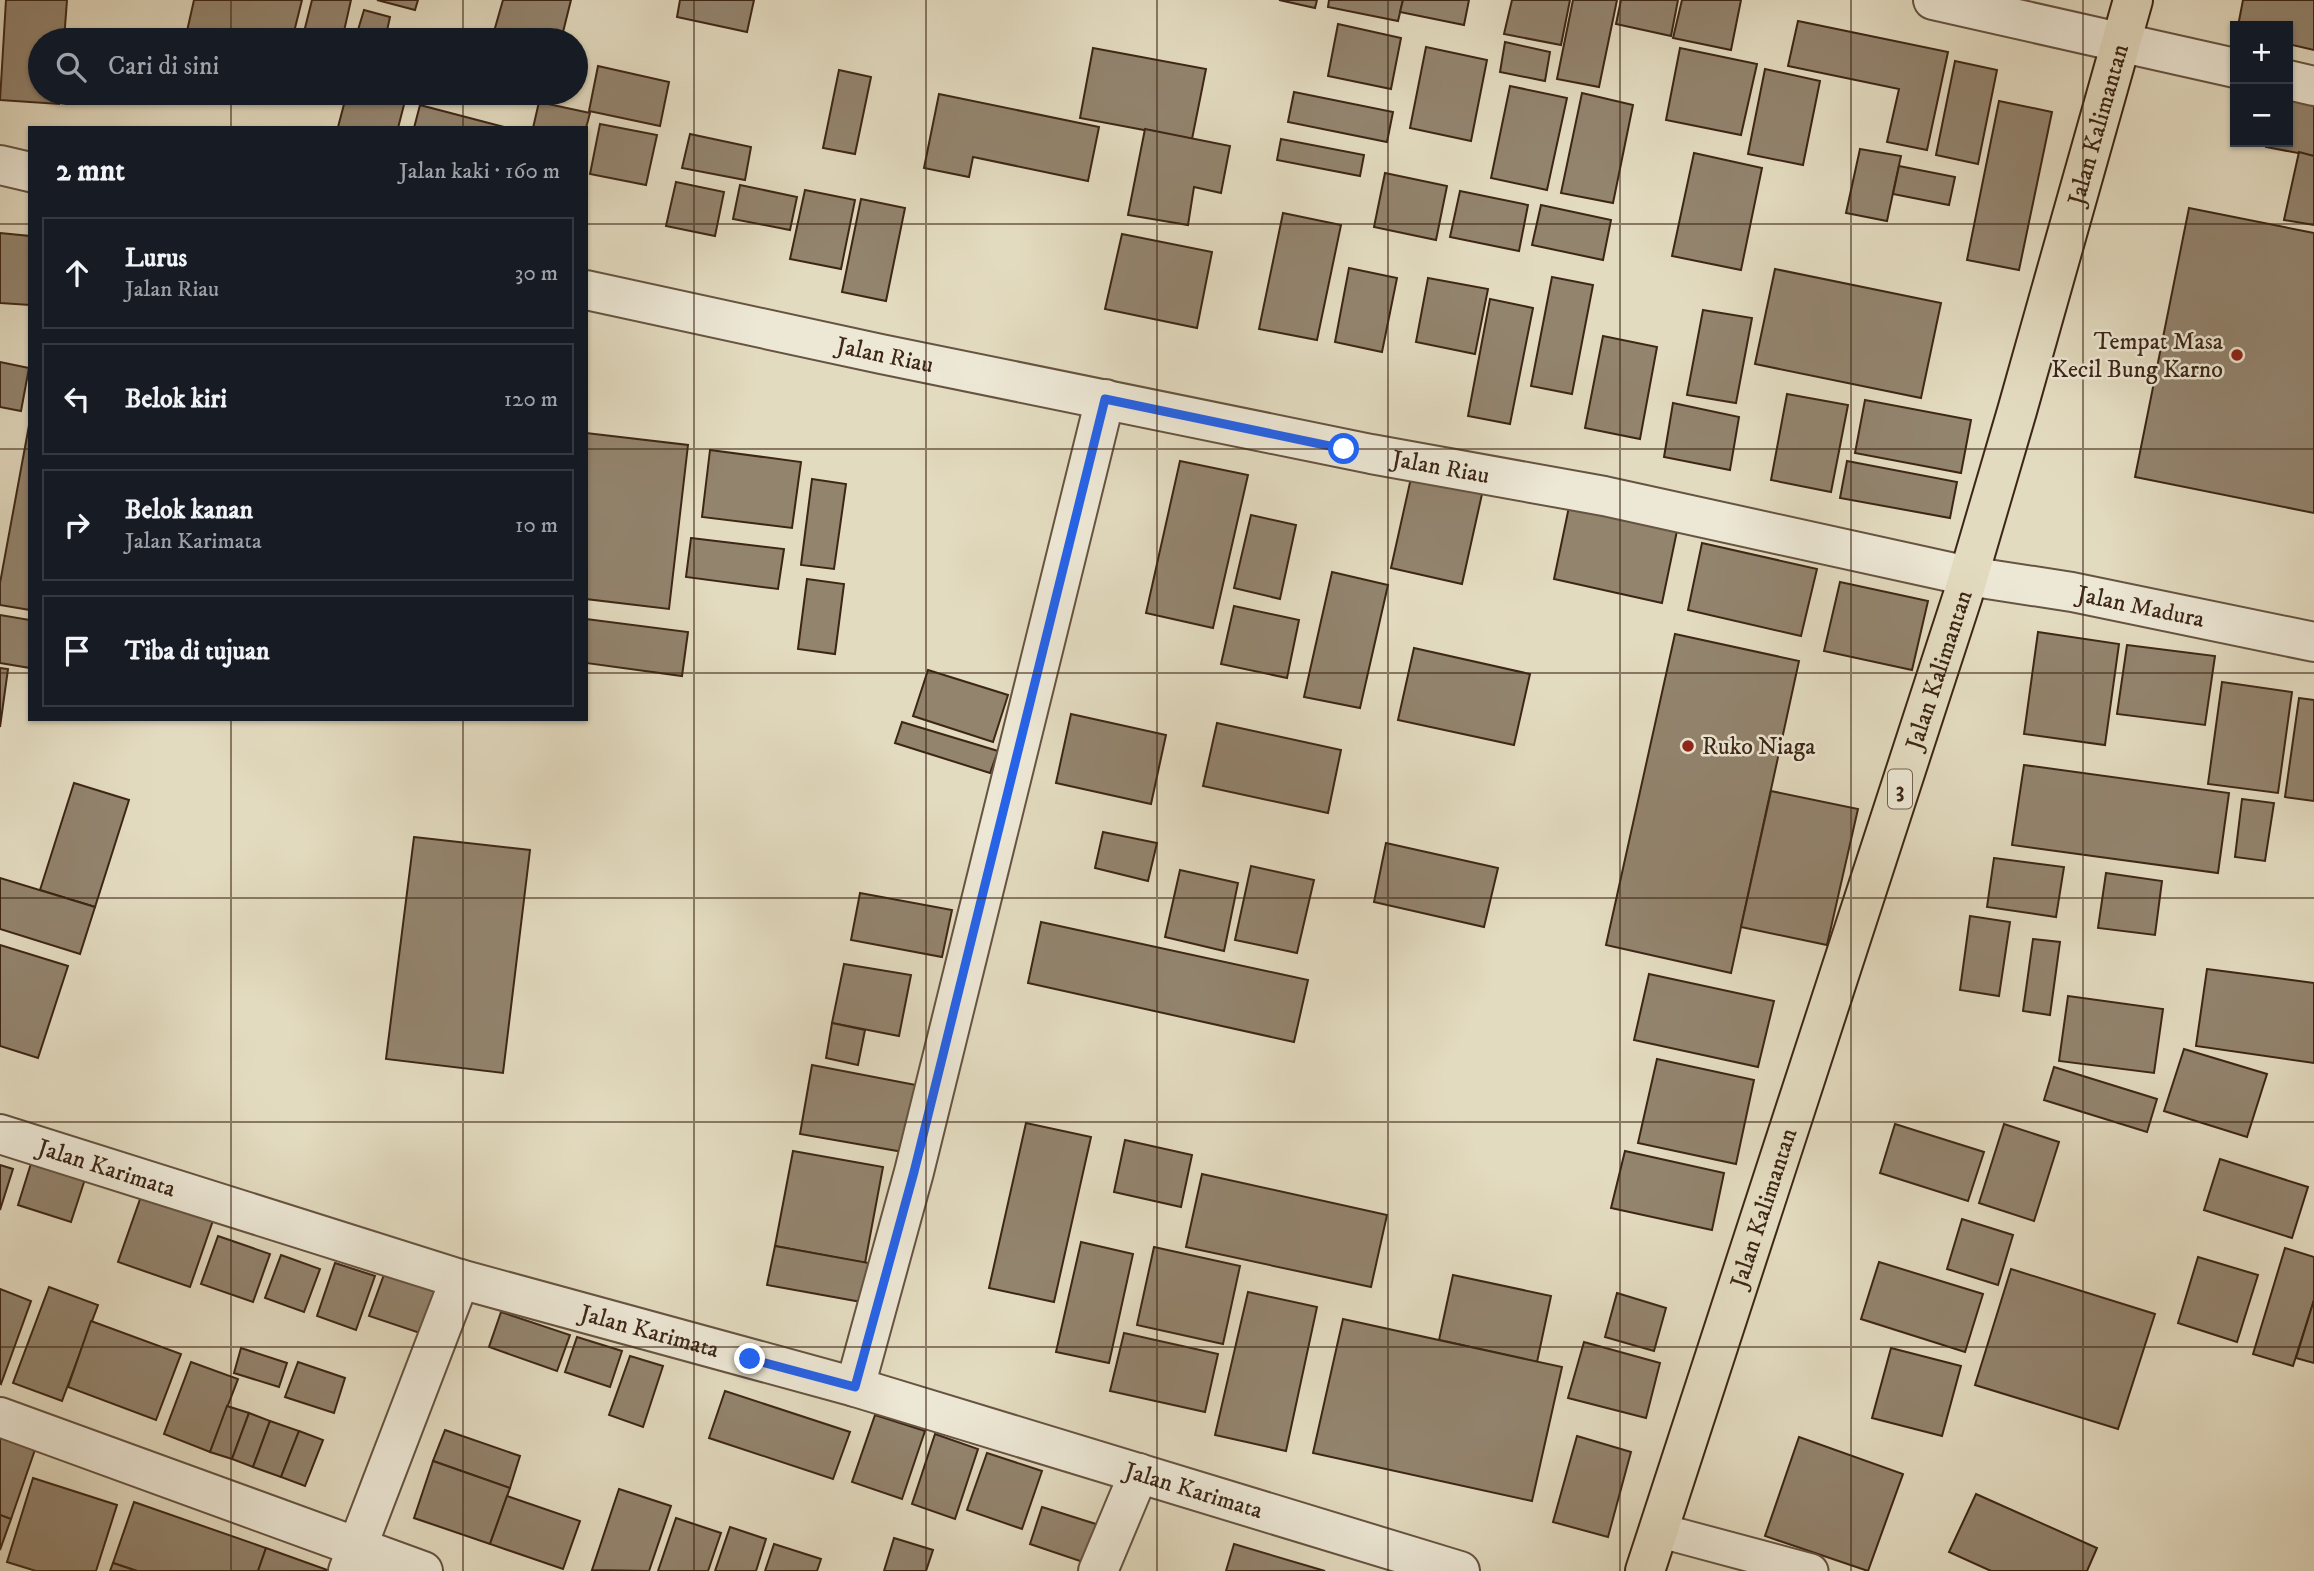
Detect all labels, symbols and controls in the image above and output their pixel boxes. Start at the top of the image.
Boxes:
map controls [2230,21,2293,147]
button: + [2230,21,2293,84]
search box [28,28,588,105]
street label: Jalan Kalimantan [2061,40,2136,211]
icon: search [52,48,90,86]
text: Cari di sini [108,50,219,83]
button: − [2230,84,2293,147]
text: 2 mnt [56,153,125,190]
text: Jalan kaki · 160 m [399,157,560,186]
text: Lurus [125,242,187,275]
icon: ahead [58,254,96,292]
text: 30 m [515,259,558,288]
text: Jalan Riau [125,275,219,304]
place label: Tempat Masa Kecil Bung Karno [2051,327,2224,385]
street label: Jalan Riau [832,330,936,380]
marker: Tempat Masa Kecil Bung Karno [2229,347,2245,363]
icon: left [58,380,96,418]
text: Belok kiri [125,383,227,416]
text: 120 m [504,385,558,414]
route start [1328,433,1359,464]
street label: Jalan Riau [1388,444,1492,491]
text: Belok kanan [125,494,253,527]
icon: right [58,506,96,544]
text: 10 m [515,511,558,540]
text: Jalan Karimata [125,527,262,556]
street label: Jalan Madura [2072,579,2208,635]
street label: Jalan Kalimantan [1899,586,1980,755]
icon: arrive [58,632,96,670]
text: Tiba di tujuan [125,635,270,668]
place label: Ruko Niaga [1702,732,1816,762]
marker: Ruko Niaga [1680,738,1696,754]
road number: 3 [1888,769,1912,808]
street label: Jalan Kalimantan [1724,1124,1804,1294]
street label: Jalan Karimata [32,1132,180,1205]
street label: Jalan Karimata [575,1298,723,1365]
route end [734,1343,765,1374]
street label: Jalan Karimata [1119,1455,1267,1526]

